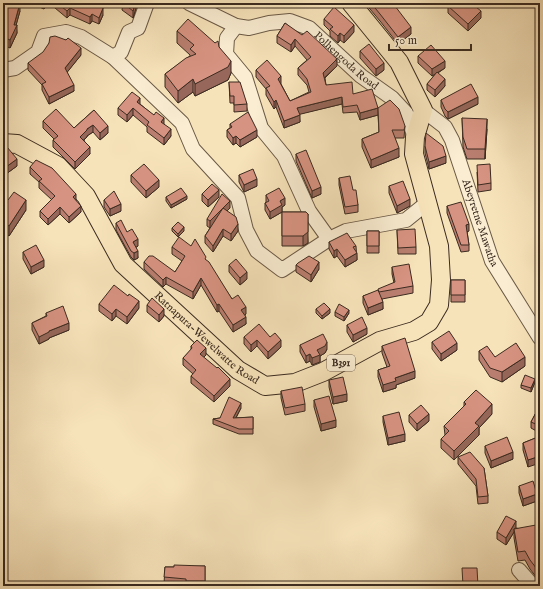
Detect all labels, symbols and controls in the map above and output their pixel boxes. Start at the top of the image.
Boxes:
scale bar [389,26,471,52]
street label: Polhengoda Road [311,29,381,93]
text: 50 m [395,33,417,48]
street label: Abeyretne Mawatha [458,176,501,270]
street label: Ratnapura-Wewelwatte Road [151,289,262,388]
road number: B391 [327,355,355,371]

